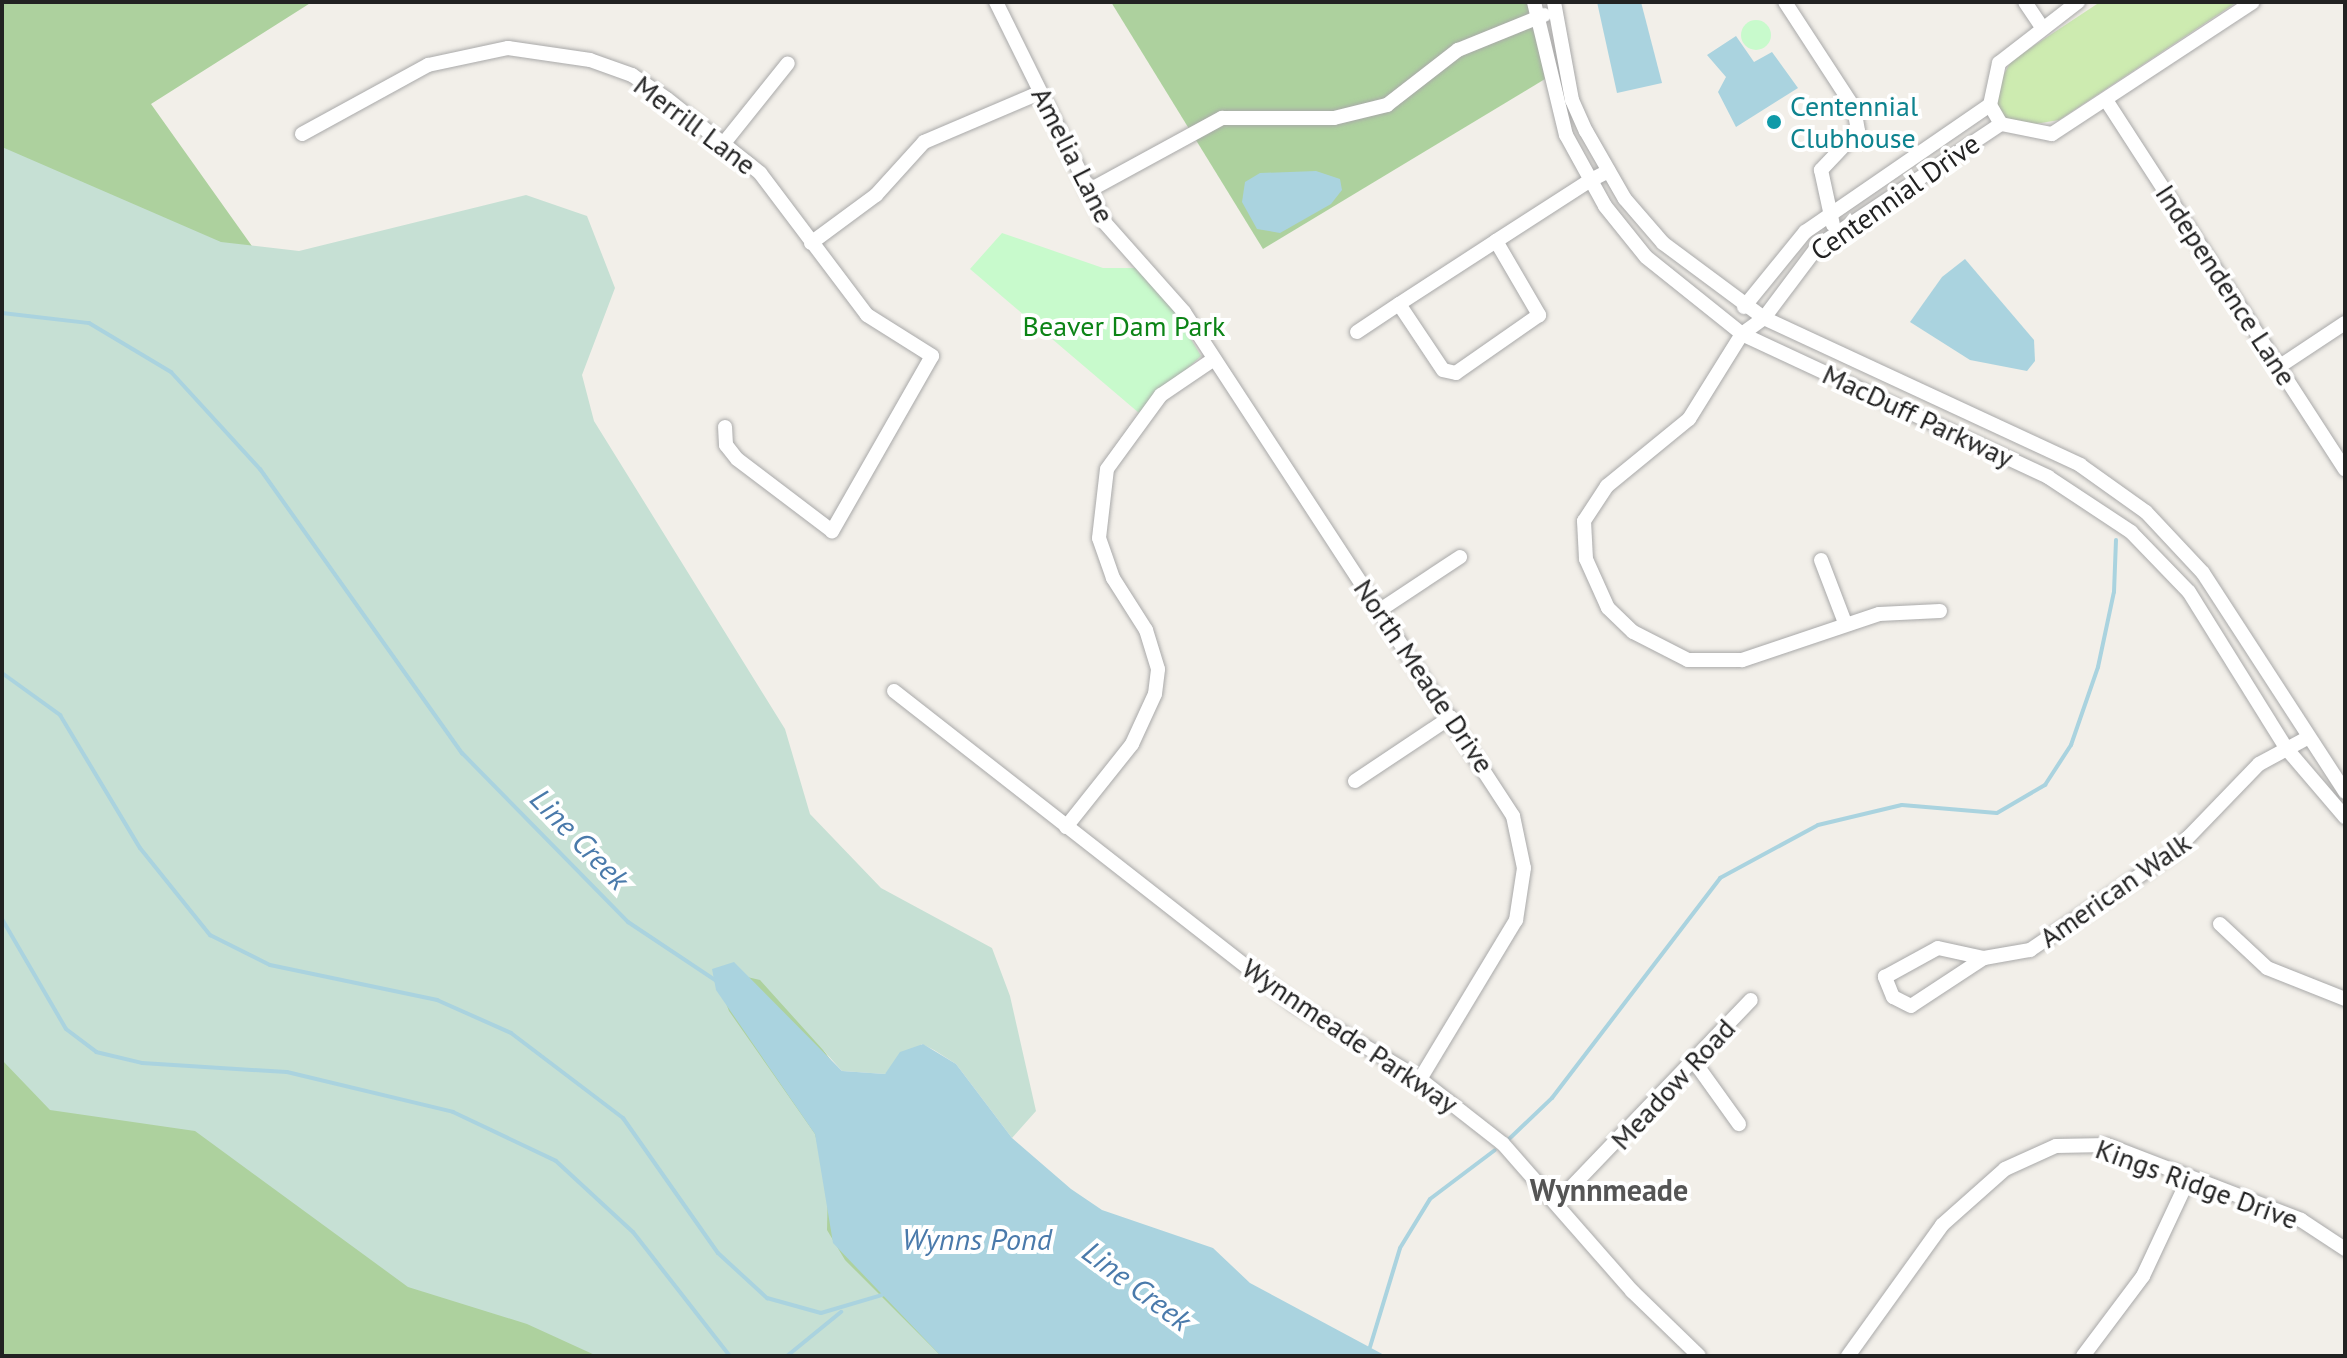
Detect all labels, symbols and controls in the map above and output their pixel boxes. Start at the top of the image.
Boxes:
street label: Merrill Lane [627,68,763,182]
street label: Amelia Lane [1024,82,1122,228]
place label: Centennial Clubhouse [1790,89,1918,155]
marker: Centennial Clubhouse [1765,113,1783,131]
street label: Centennial Drive [1804,126,1986,268]
street label: Independence Lane [2148,178,2304,392]
park label: Beaver Dam Park [1023,309,1225,343]
street label: MacDuff Parkway [1817,357,2019,475]
street label: North Meade Drive [1347,573,1501,779]
water label: Line Creek [523,781,637,897]
street label: American Walk [2033,825,2197,955]
street label: Wynnmeade Parkway [1236,951,1464,1121]
street label: Meadow Road [1604,1011,1742,1157]
street label: Kings Ridge Drive [2091,1132,2303,1236]
district label: Wynnmeade [1530,1172,1688,1208]
water label: Wynns Pond [902,1221,1052,1257]
water label: Line Creek [1076,1234,1198,1338]

